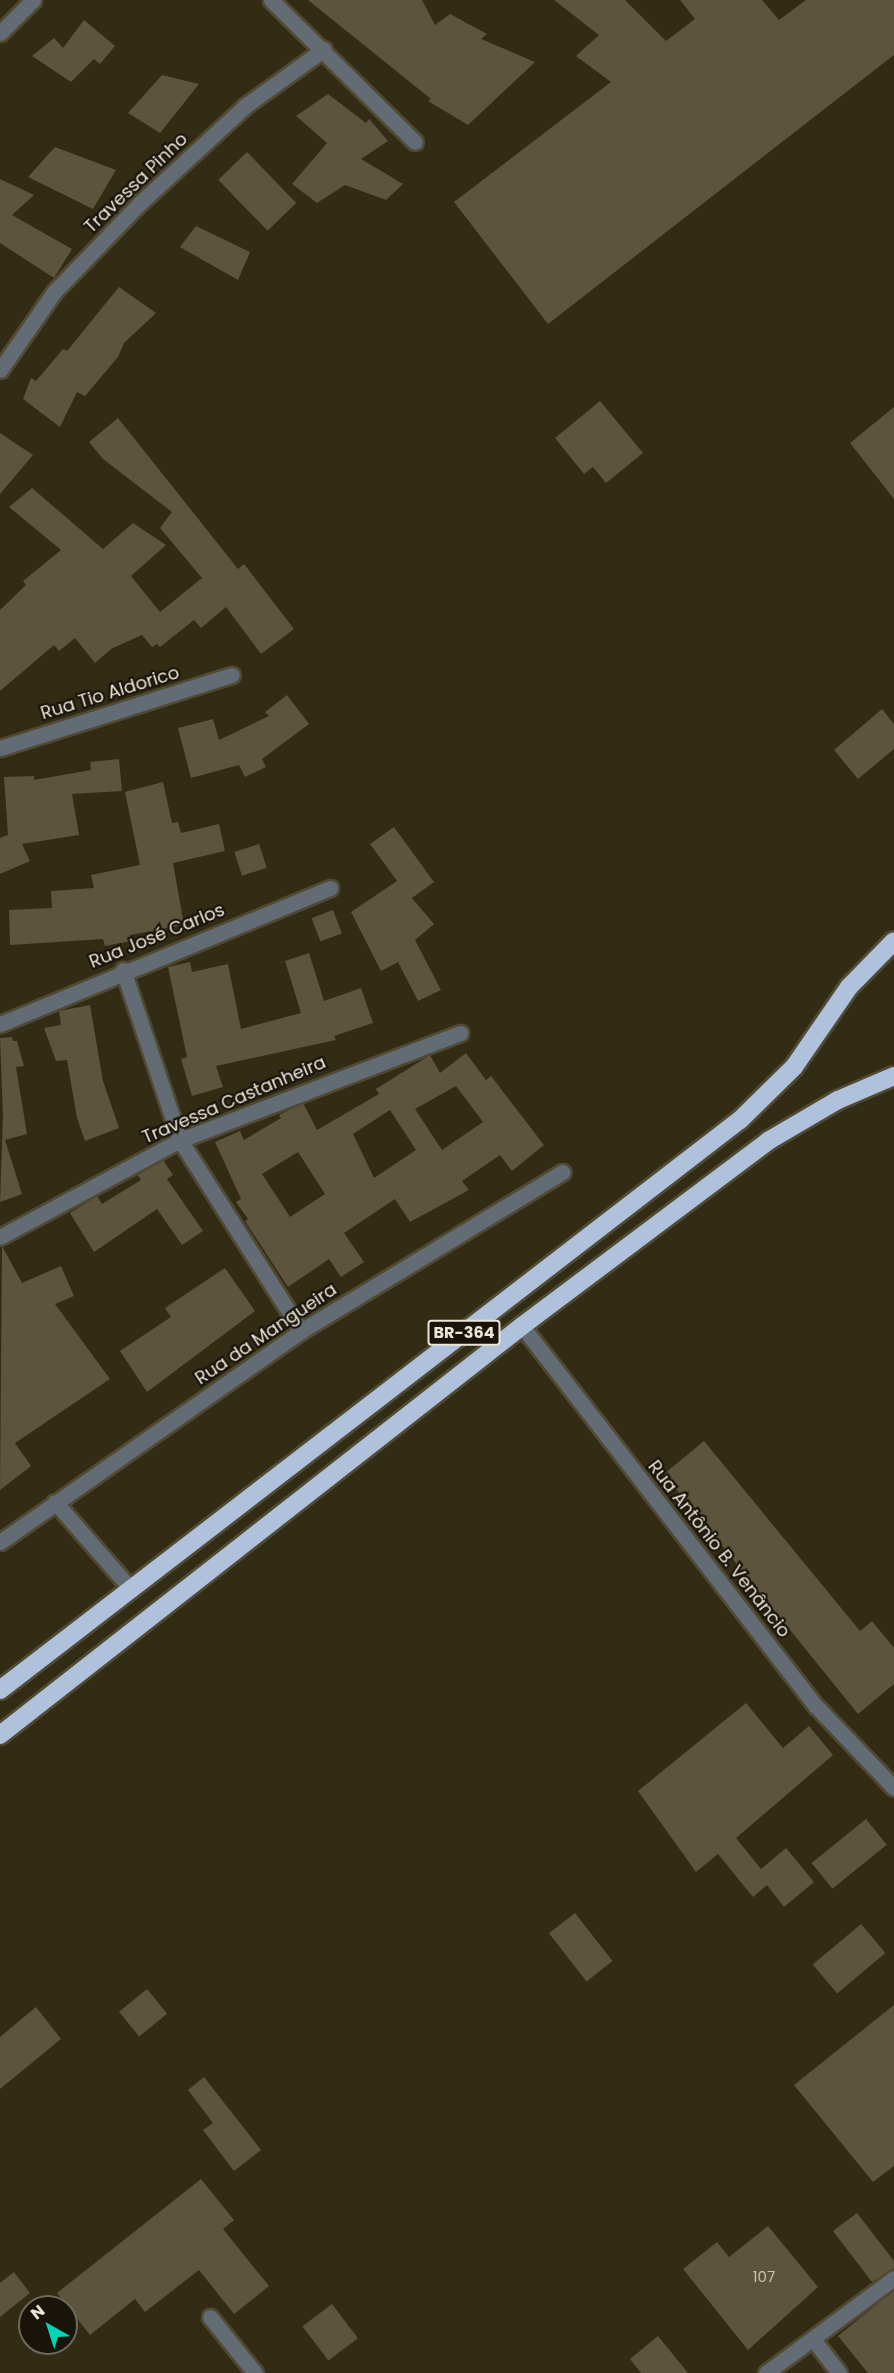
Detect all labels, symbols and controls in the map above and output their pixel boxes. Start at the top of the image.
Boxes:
street label: Travessa Pinho [80,128,192,238]
street label: Rua Tio Aldorico [38,662,182,724]
street label: Rua José Carlos [86,899,228,973]
street label: Travessa Castanheira [139,1052,329,1148]
street label: Rua da Mangueira [191,1279,341,1389]
road number: BR-364 [426,1320,502,1346]
street label: Rua Antônio B. Venâncio [643,1456,795,1642]
house number: 107 [753,2268,775,2286]
north arrow [18,2295,78,2355]
text: N [26,2299,50,2325]

